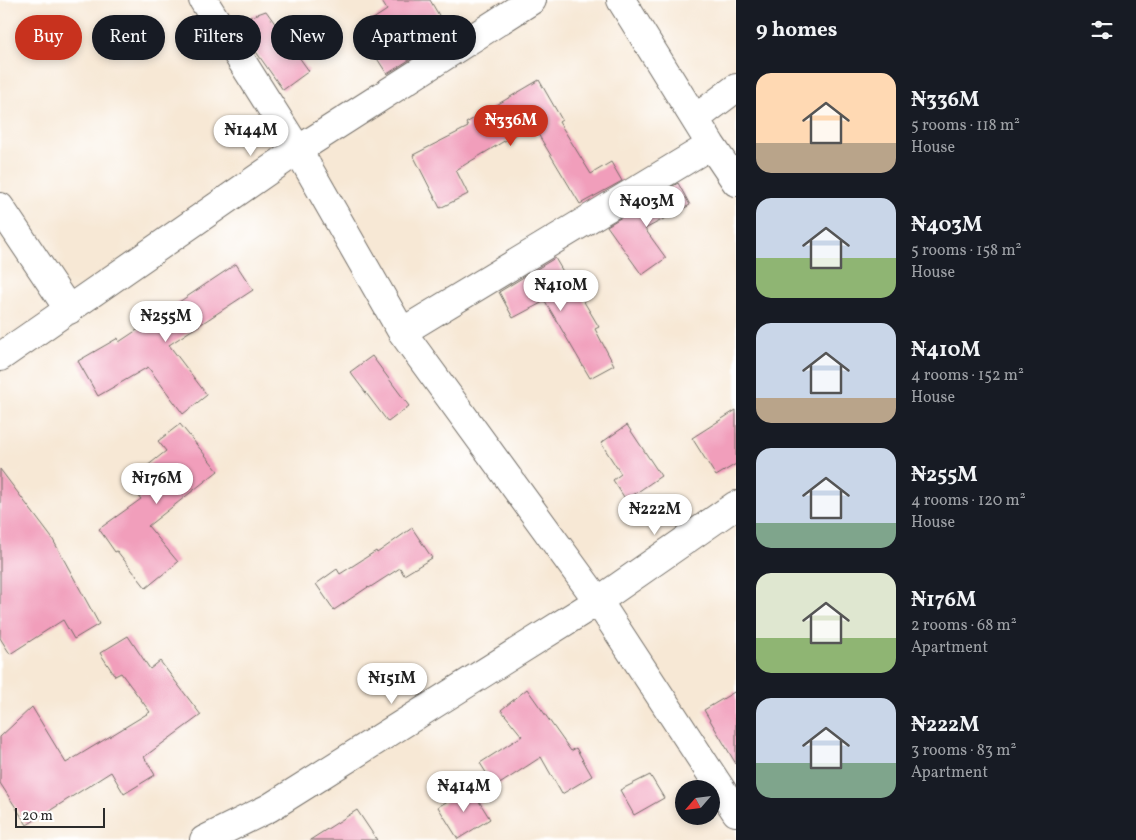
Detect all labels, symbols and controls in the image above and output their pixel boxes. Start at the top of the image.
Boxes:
chip: Buy [15,15,82,60]
chip: Rent [92,15,165,60]
chip: Filters [175,15,261,60]
chip: New [271,15,343,60]
chip: Apartment [353,15,476,60]
text: 9 homes [756,16,837,45]
icon: filters [1088,16,1116,44]
text: ₦336M [911,86,979,115]
icon: home [796,93,856,153]
pin: ₦336M [476,104,546,147]
text: ₦336M [485,110,537,132]
pin: ₦144M [216,114,286,157]
text: 5 rooms · 118 m² [911,115,1020,137]
text: ₦144M [225,120,277,142]
text: House [911,137,955,159]
pin: ₦403M [612,186,682,228]
text: ₦403M [620,191,674,213]
text: ₦403M [911,211,982,240]
icon: home [796,218,856,278]
text: 5 rooms · 158 m² [911,240,1021,262]
text: House [911,262,955,284]
pin: ₦410M [526,270,596,312]
text: ₦410M [534,275,588,297]
pin: ₦255M [131,300,201,343]
text: ₦255M [141,306,191,328]
text: ₦410M [911,336,981,365]
icon: home [796,343,856,403]
text: 4 rooms · 152 m² [911,365,1024,387]
text: House [911,387,955,409]
text: ₦255M [911,461,978,490]
pin: ₦176M [122,462,192,505]
text: ₦176M [132,468,182,490]
icon: home [796,468,856,528]
text: 4 rooms · 120 m² [911,490,1026,512]
pin: ₦222M [620,494,690,536]
text: ₦222M [629,499,681,521]
text: House [911,512,955,534]
text: ₦176M [911,586,976,615]
icon: home [796,593,856,653]
text: 2 rooms · 68 m² [911,615,1017,637]
text: Apartment [911,637,988,659]
pin: ₦151M [357,662,427,705]
text: ₦151M [368,668,416,690]
text: ₦222M [911,711,979,740]
icon: home [796,718,856,778]
text: 3 rooms · 83 m² [911,740,1016,762]
text: Apartment [911,762,988,784]
pin: ₦414M [429,770,499,813]
text: ₦414M [438,776,490,798]
north arrow [675,780,720,825]
map controls [675,780,720,825]
scale bar [15,805,105,828]
text: 20 m [22,807,53,826]

